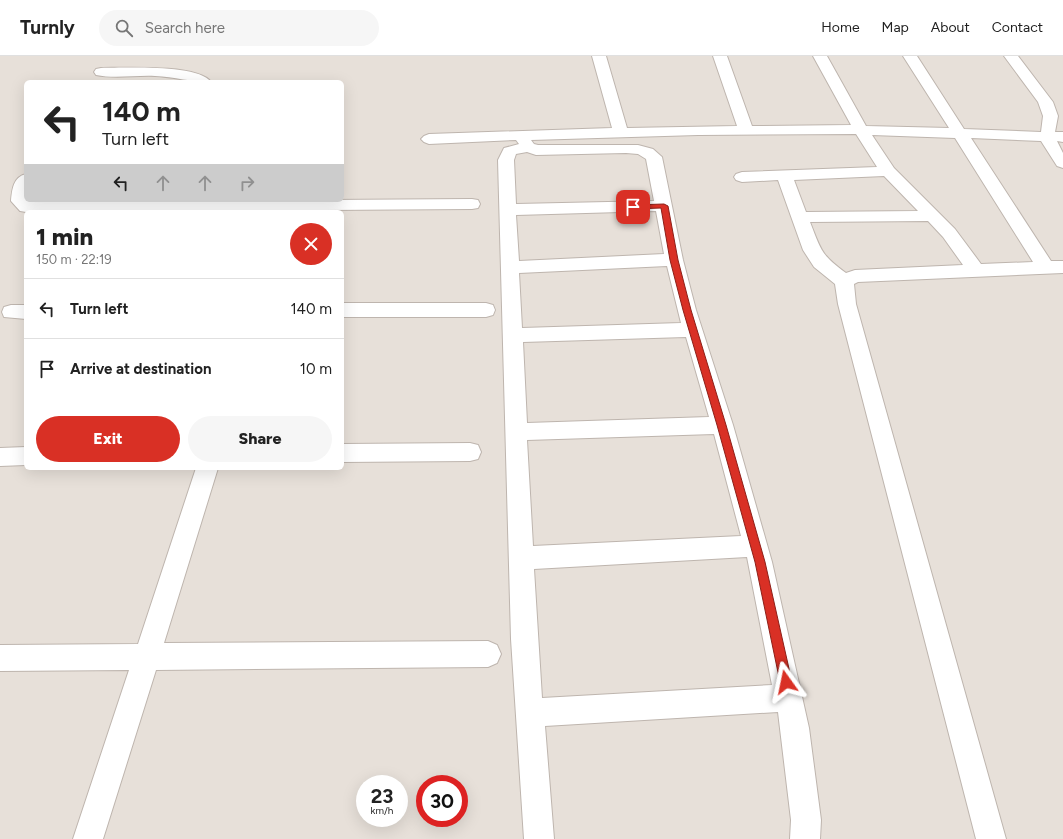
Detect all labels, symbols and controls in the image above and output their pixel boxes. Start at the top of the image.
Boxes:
search box [99,10,379,46]
text: Turnly [20,16,75,39]
icon: search [113,17,135,39]
text: Search here [145,19,225,37]
text: Home [821,19,860,36]
text: Map [882,19,909,36]
text: About [931,19,970,36]
text: Contact [992,19,1043,36]
text: 140 m [102,94,181,128]
icon: left [36,96,88,148]
text: Turn left [102,128,169,150]
icon: left [110,172,132,194]
icon: ahead [152,172,174,194]
icon: ahead [194,172,216,194]
icon: right [236,172,258,194]
pin [616,190,650,224]
icon: arrive [622,196,644,218]
text: 1 min [36,222,93,251]
button: close [290,223,332,265]
text: 150 m · 22:19 [36,252,112,267]
icon: left [36,298,58,320]
text: Turn left [70,300,128,318]
text: 140 m [290,300,332,318]
icon: arrive [36,358,58,380]
text: Arrive at destination [70,360,211,378]
text: 10 m [300,360,332,378]
button: Exit [36,416,180,462]
button: Share [188,416,332,462]
position arrow [765,661,807,703]
speed limit sign: 30 [416,775,468,827]
text: 23 [371,784,393,808]
text: km/h [371,804,393,817]

